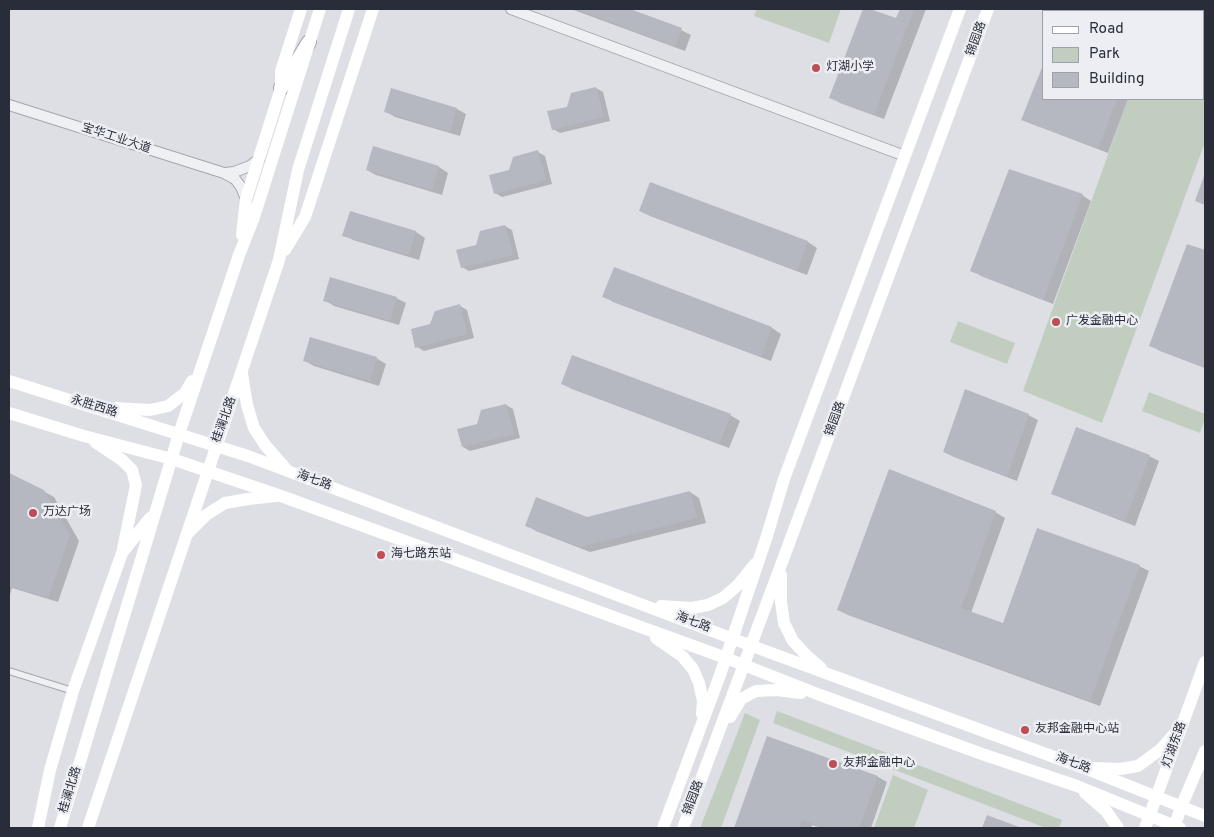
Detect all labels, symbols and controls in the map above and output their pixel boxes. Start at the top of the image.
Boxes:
legend [1042,10,1204,100]
street label: 锦园路 [964,20,990,58]
text: Road [1089,20,1124,39]
text: Park [1089,45,1120,64]
place label: 灯湖小学 [826,61,874,75]
marker: 灯湖小学 [810,62,822,74]
text: Building [1089,70,1144,89]
street label: 宝华工业大道 [80,121,152,157]
place label: 广发金融中心 [1066,315,1138,329]
marker: 广发金融中心 [1050,316,1062,328]
street label: 永胜西路 [69,393,119,421]
street label: 桂澜北路 [210,395,240,445]
street label: 锦园路 [823,400,849,438]
street label: 海七路 [295,468,333,494]
place label: 万达广场 [43,506,91,520]
marker: 万达广场 [27,507,39,519]
place label: 海七路东站 [391,548,451,562]
marker: 海七路东站 [375,549,387,561]
street label: 海七路 [674,610,712,636]
street label: 灯湖东路 [1160,720,1190,770]
place label: 友邦金融中心站 [1035,723,1119,737]
marker: 友邦金融中心站 [1019,724,1031,736]
street label: 海七路 [1054,751,1092,777]
place label: 友邦金融中心 [843,757,915,771]
marker: 友邦金融中心 [827,758,839,770]
street label: 桂澜北路 [57,765,85,815]
street label: 锦园路 [681,779,707,817]

